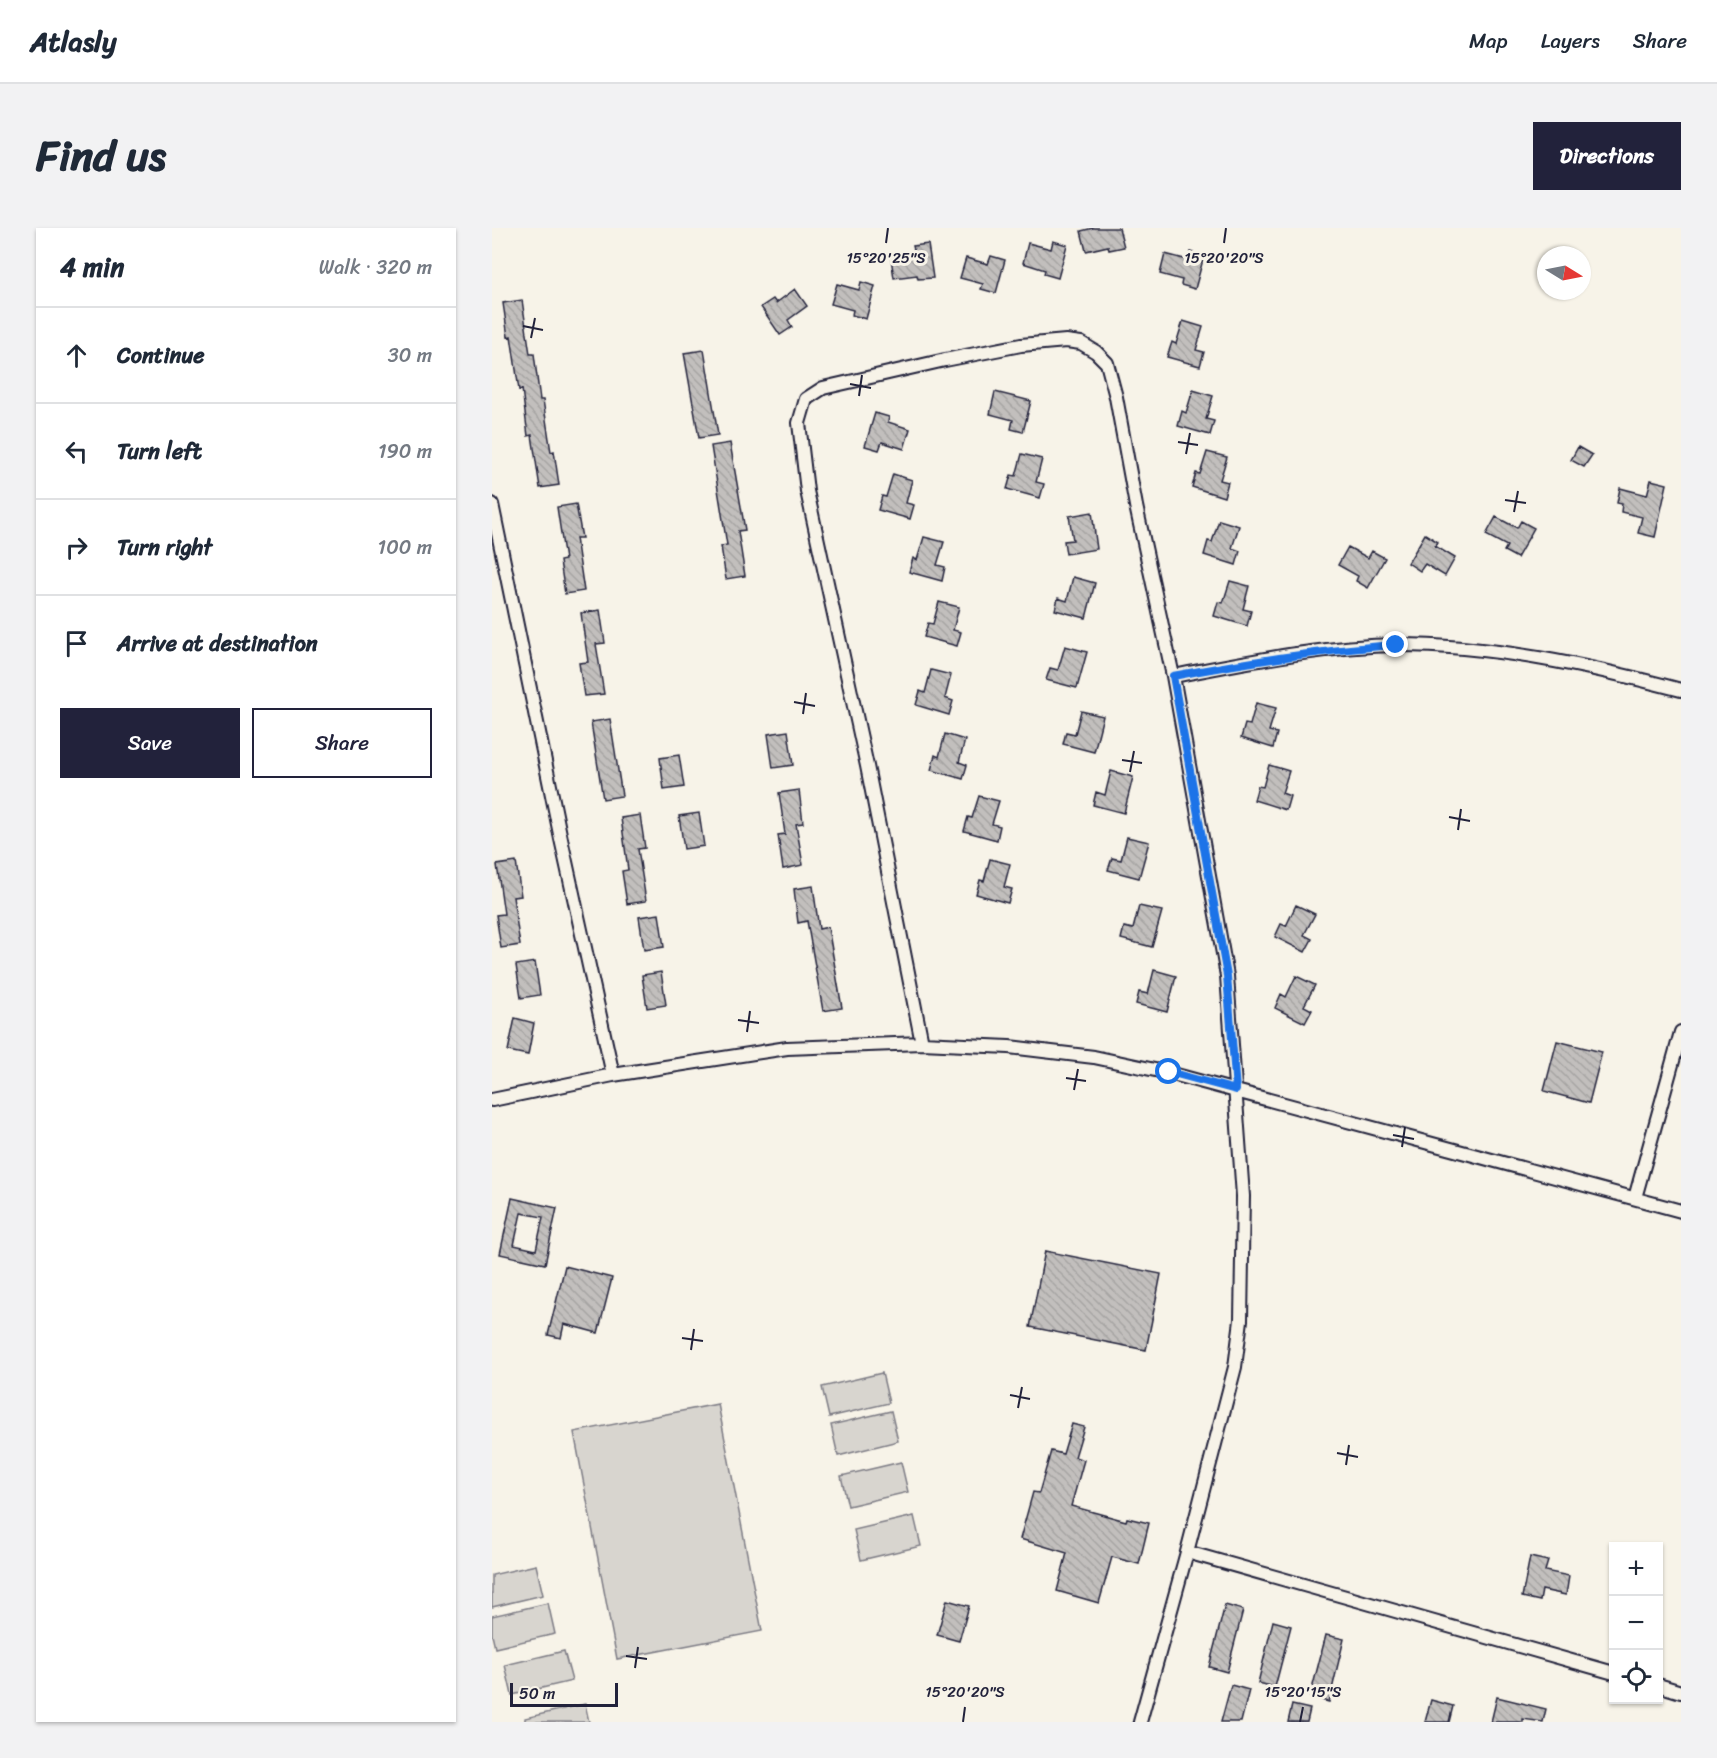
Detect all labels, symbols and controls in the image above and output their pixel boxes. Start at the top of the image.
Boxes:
text: Atlasly [30,17,117,66]
text: Map [1469,22,1508,60]
text: Layers [1541,22,1600,60]
text: Share [1633,22,1687,60]
text: Find us [36,119,166,193]
button: Directions [1533,122,1681,190]
text: 4 min [60,244,124,290]
text: 15°20'25"S [846,245,926,271]
text: 15°20'20"S [1184,245,1264,271]
north arrow [1537,246,1591,300]
text: Walk · 320 m [319,250,432,285]
text: Continue [117,336,205,375]
text: 30 m [388,338,432,373]
icon: ahead [60,339,93,372]
text: Turn left [117,432,202,471]
text: 190 m [378,434,432,469]
icon: left [60,435,93,468]
text: Turn right [117,528,212,567]
text: 100 m [378,530,432,565]
icon: right [60,531,93,564]
text: Arrive at destination [117,624,318,663]
icon: arrive [60,627,93,660]
route end [1382,631,1408,657]
button: Save [60,708,240,778]
button: Share [252,708,432,778]
route start [1155,1058,1181,1084]
map controls [1609,1542,1663,1704]
button: + [1609,1542,1663,1596]
button: − [1609,1596,1663,1650]
button: locate [1609,1650,1663,1704]
text: 50 m [519,1679,555,1708]
text: 15°20'20"S [925,1679,1005,1705]
text: 15°20'15"S [1265,1679,1342,1705]
scale bar [510,1680,618,1708]

